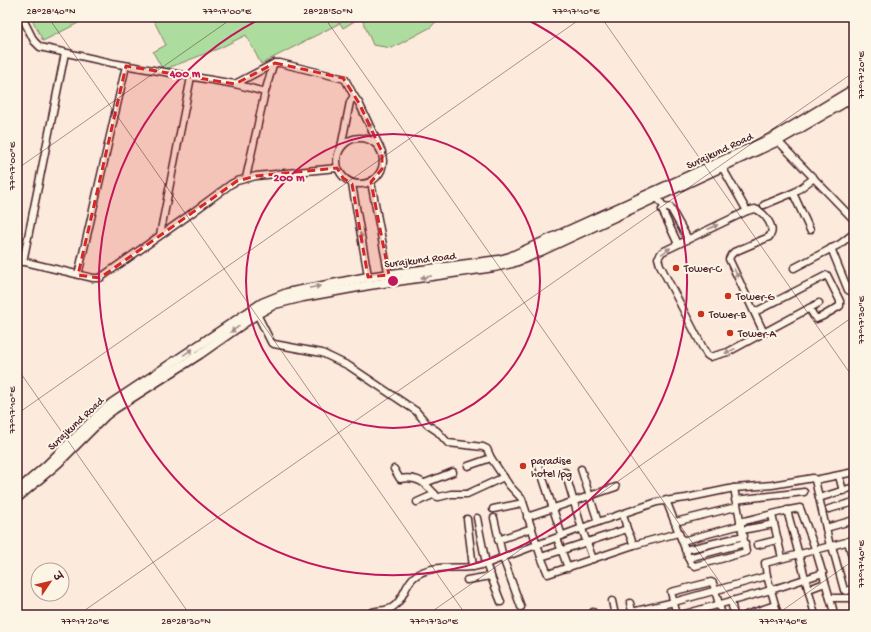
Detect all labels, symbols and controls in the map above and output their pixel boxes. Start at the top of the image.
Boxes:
text: 28°28'40"N [27,6,76,18]
text: 77°17'00"E [202,6,252,18]
text: 28°28'50"N [303,6,353,18]
text: 77°17'10"E [552,6,600,18]
text: 77°17'20"E [856,50,868,100]
text: 400 m [169,68,201,82]
one-way arrow [366,118,372,129]
street label: Surajkund Road [685,131,756,172]
text: 77°17'00"E [7,141,19,191]
text: 200 m [274,172,305,186]
one-way arrow [707,224,719,230]
one-way arrow [358,232,364,244]
one-way arrow [661,247,671,255]
street label: Surajkund Road [384,250,458,271]
marker: Tower-C [671,263,681,273]
place label: Tower-C [683,264,722,276]
one-way arrow [732,267,739,278]
centre of rings [386,274,400,288]
one-way arrow [420,274,432,280]
one-way arrow [309,284,321,290]
marker: Tower-G [723,291,733,301]
place label: Tower-G [735,292,775,304]
text: 77°17'30"E [856,295,868,345]
marker: Tower-B [696,309,706,319]
place label: Tower-B [708,310,746,322]
one-way arrow [230,325,241,333]
marker: Tower-A [725,328,735,338]
place label: Tower-A [737,329,776,341]
one-way arrow [724,348,735,354]
one-way arrow [183,349,194,356]
text: 77°17'10"E [7,386,19,434]
street label: Surajkund Road [46,395,108,453]
place label: paradise hotel /pg [530,456,572,481]
marker: paradise hotel /pg [518,461,528,471]
text: 77°17'40"E [856,540,868,589]
north arrow [30,562,70,602]
text: उ [49,570,65,585]
text: 77°17'20"E [60,616,110,628]
text: 28°28'30"N [161,616,211,628]
text: 77°17'30"E [409,616,459,628]
text: 77°17'40"E [758,616,807,628]

